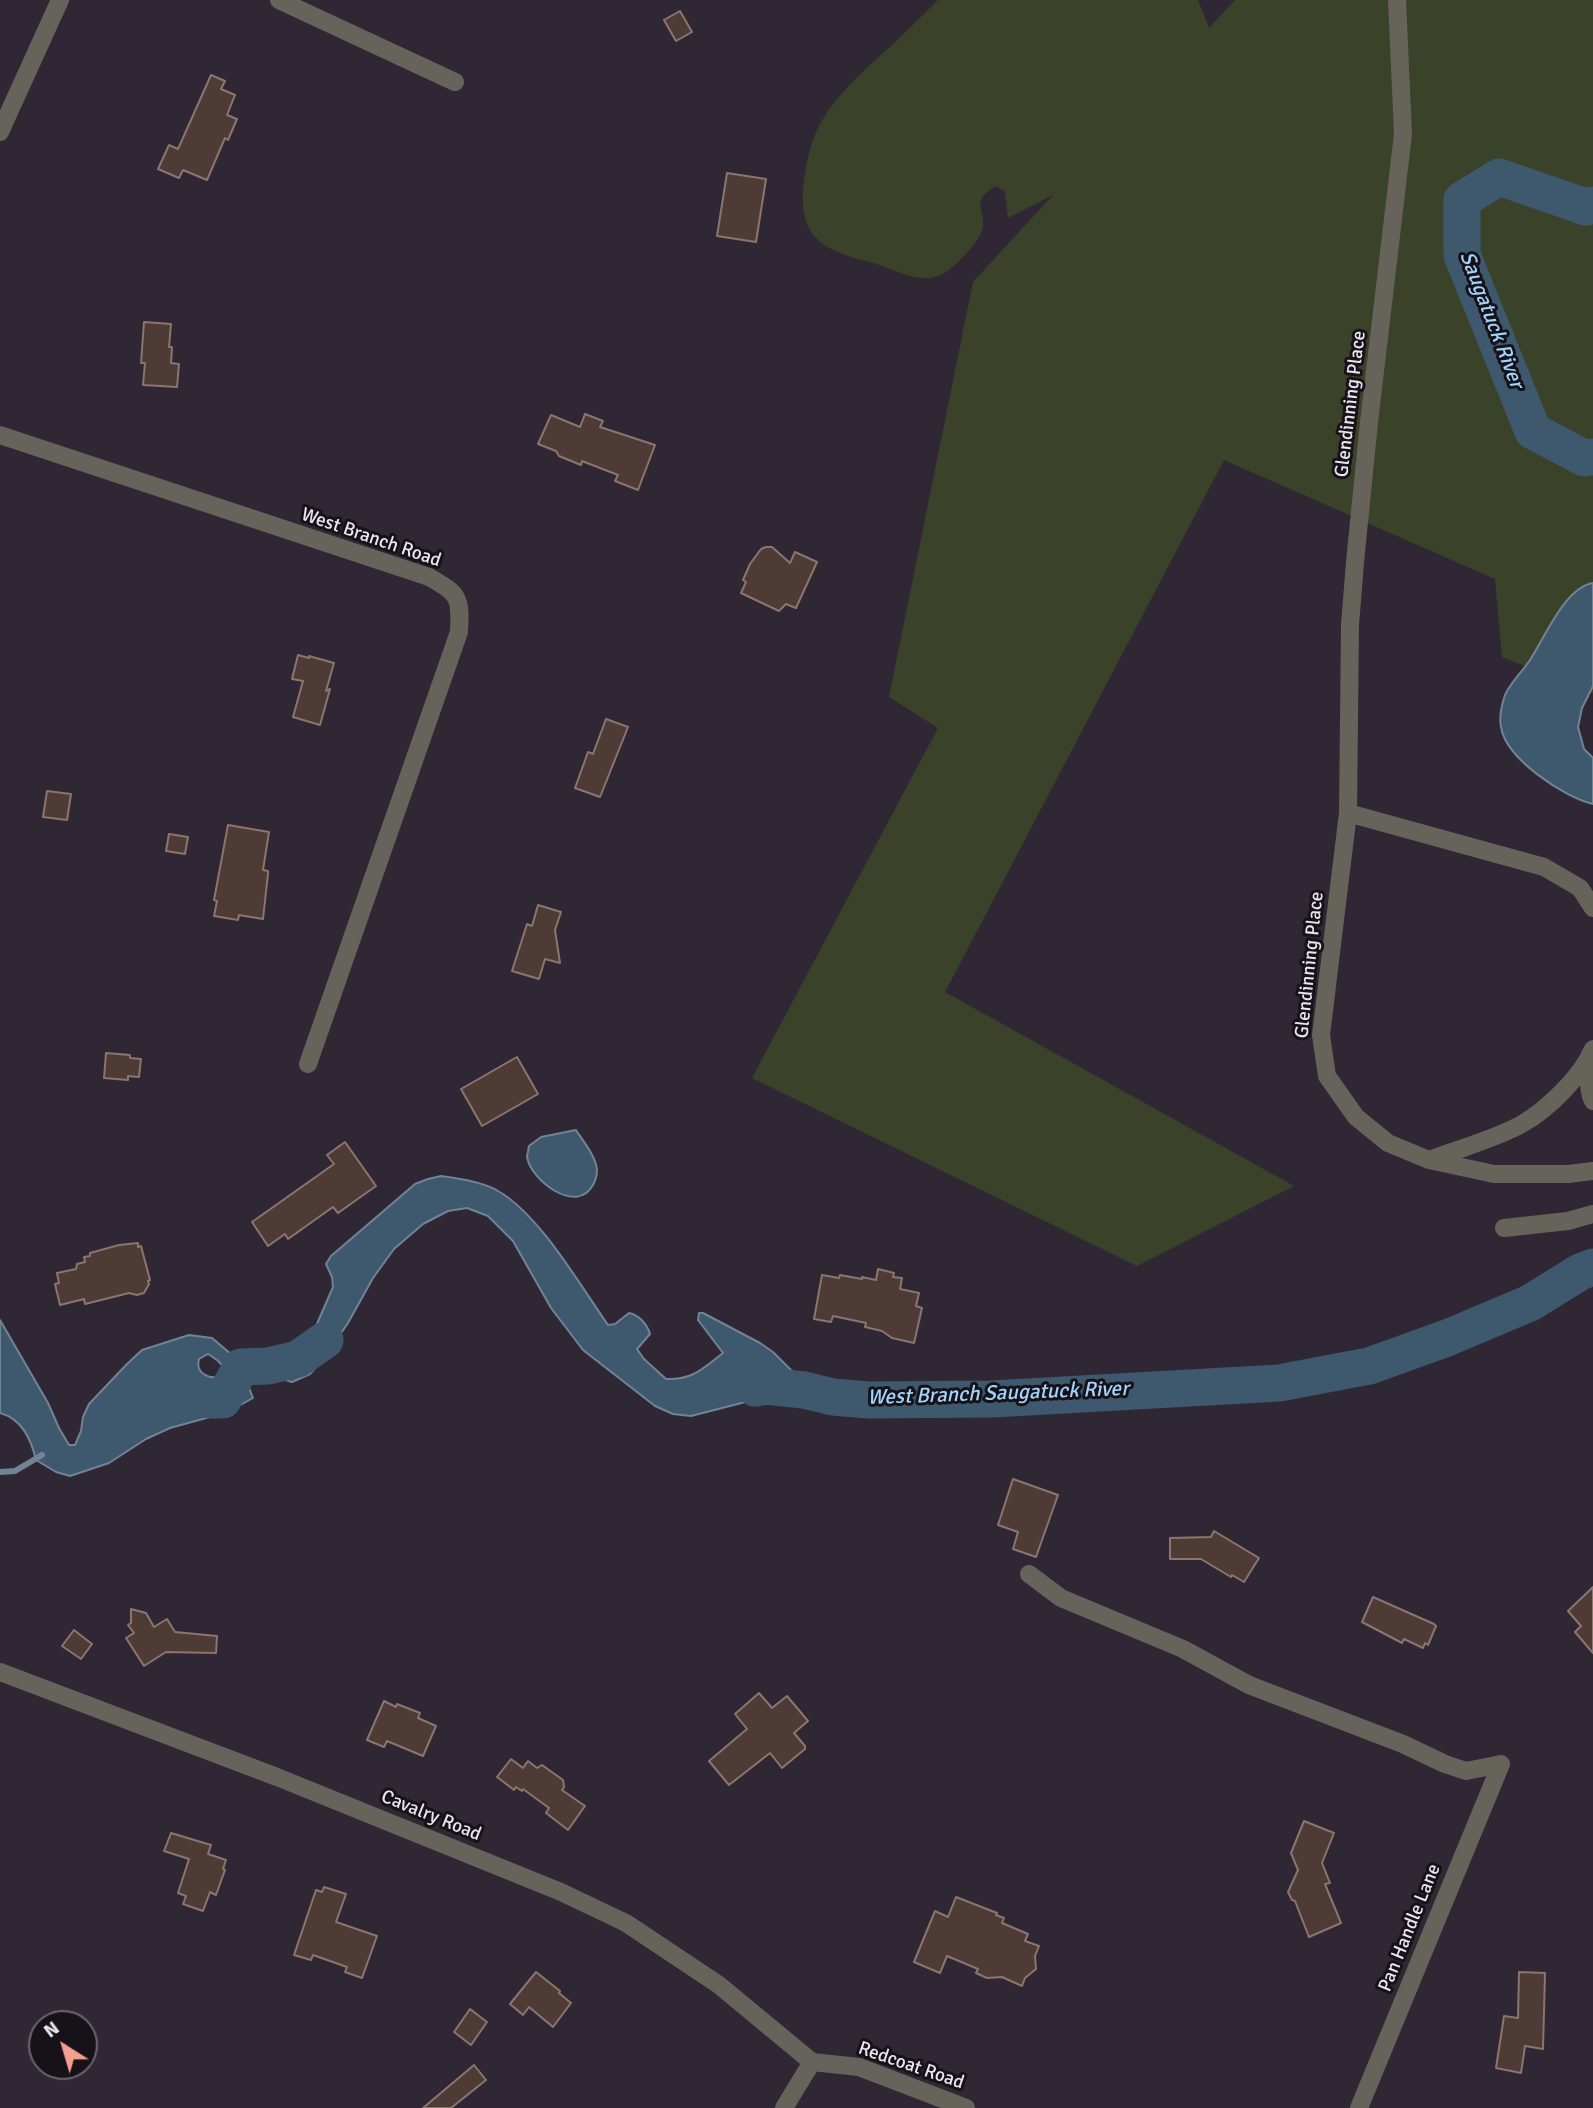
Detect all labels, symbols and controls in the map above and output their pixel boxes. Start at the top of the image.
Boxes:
water label: Saugatuck River [1453,248,1529,392]
street label: Glendinning Place [1331,329,1371,479]
street label: West Branch Road [298,503,444,573]
street label: Glendinning Place [1291,891,1329,1039]
water label: West Branch Saugatuck River [867,1377,1129,1411]
street label: Cavalry Road [378,1786,484,1846]
street label: Pan Handle Lane [1374,1861,1446,1995]
north arrow [28,2010,98,2080]
text: N [39,2016,64,2043]
street label: Redcoat Road [855,2037,967,2095]

